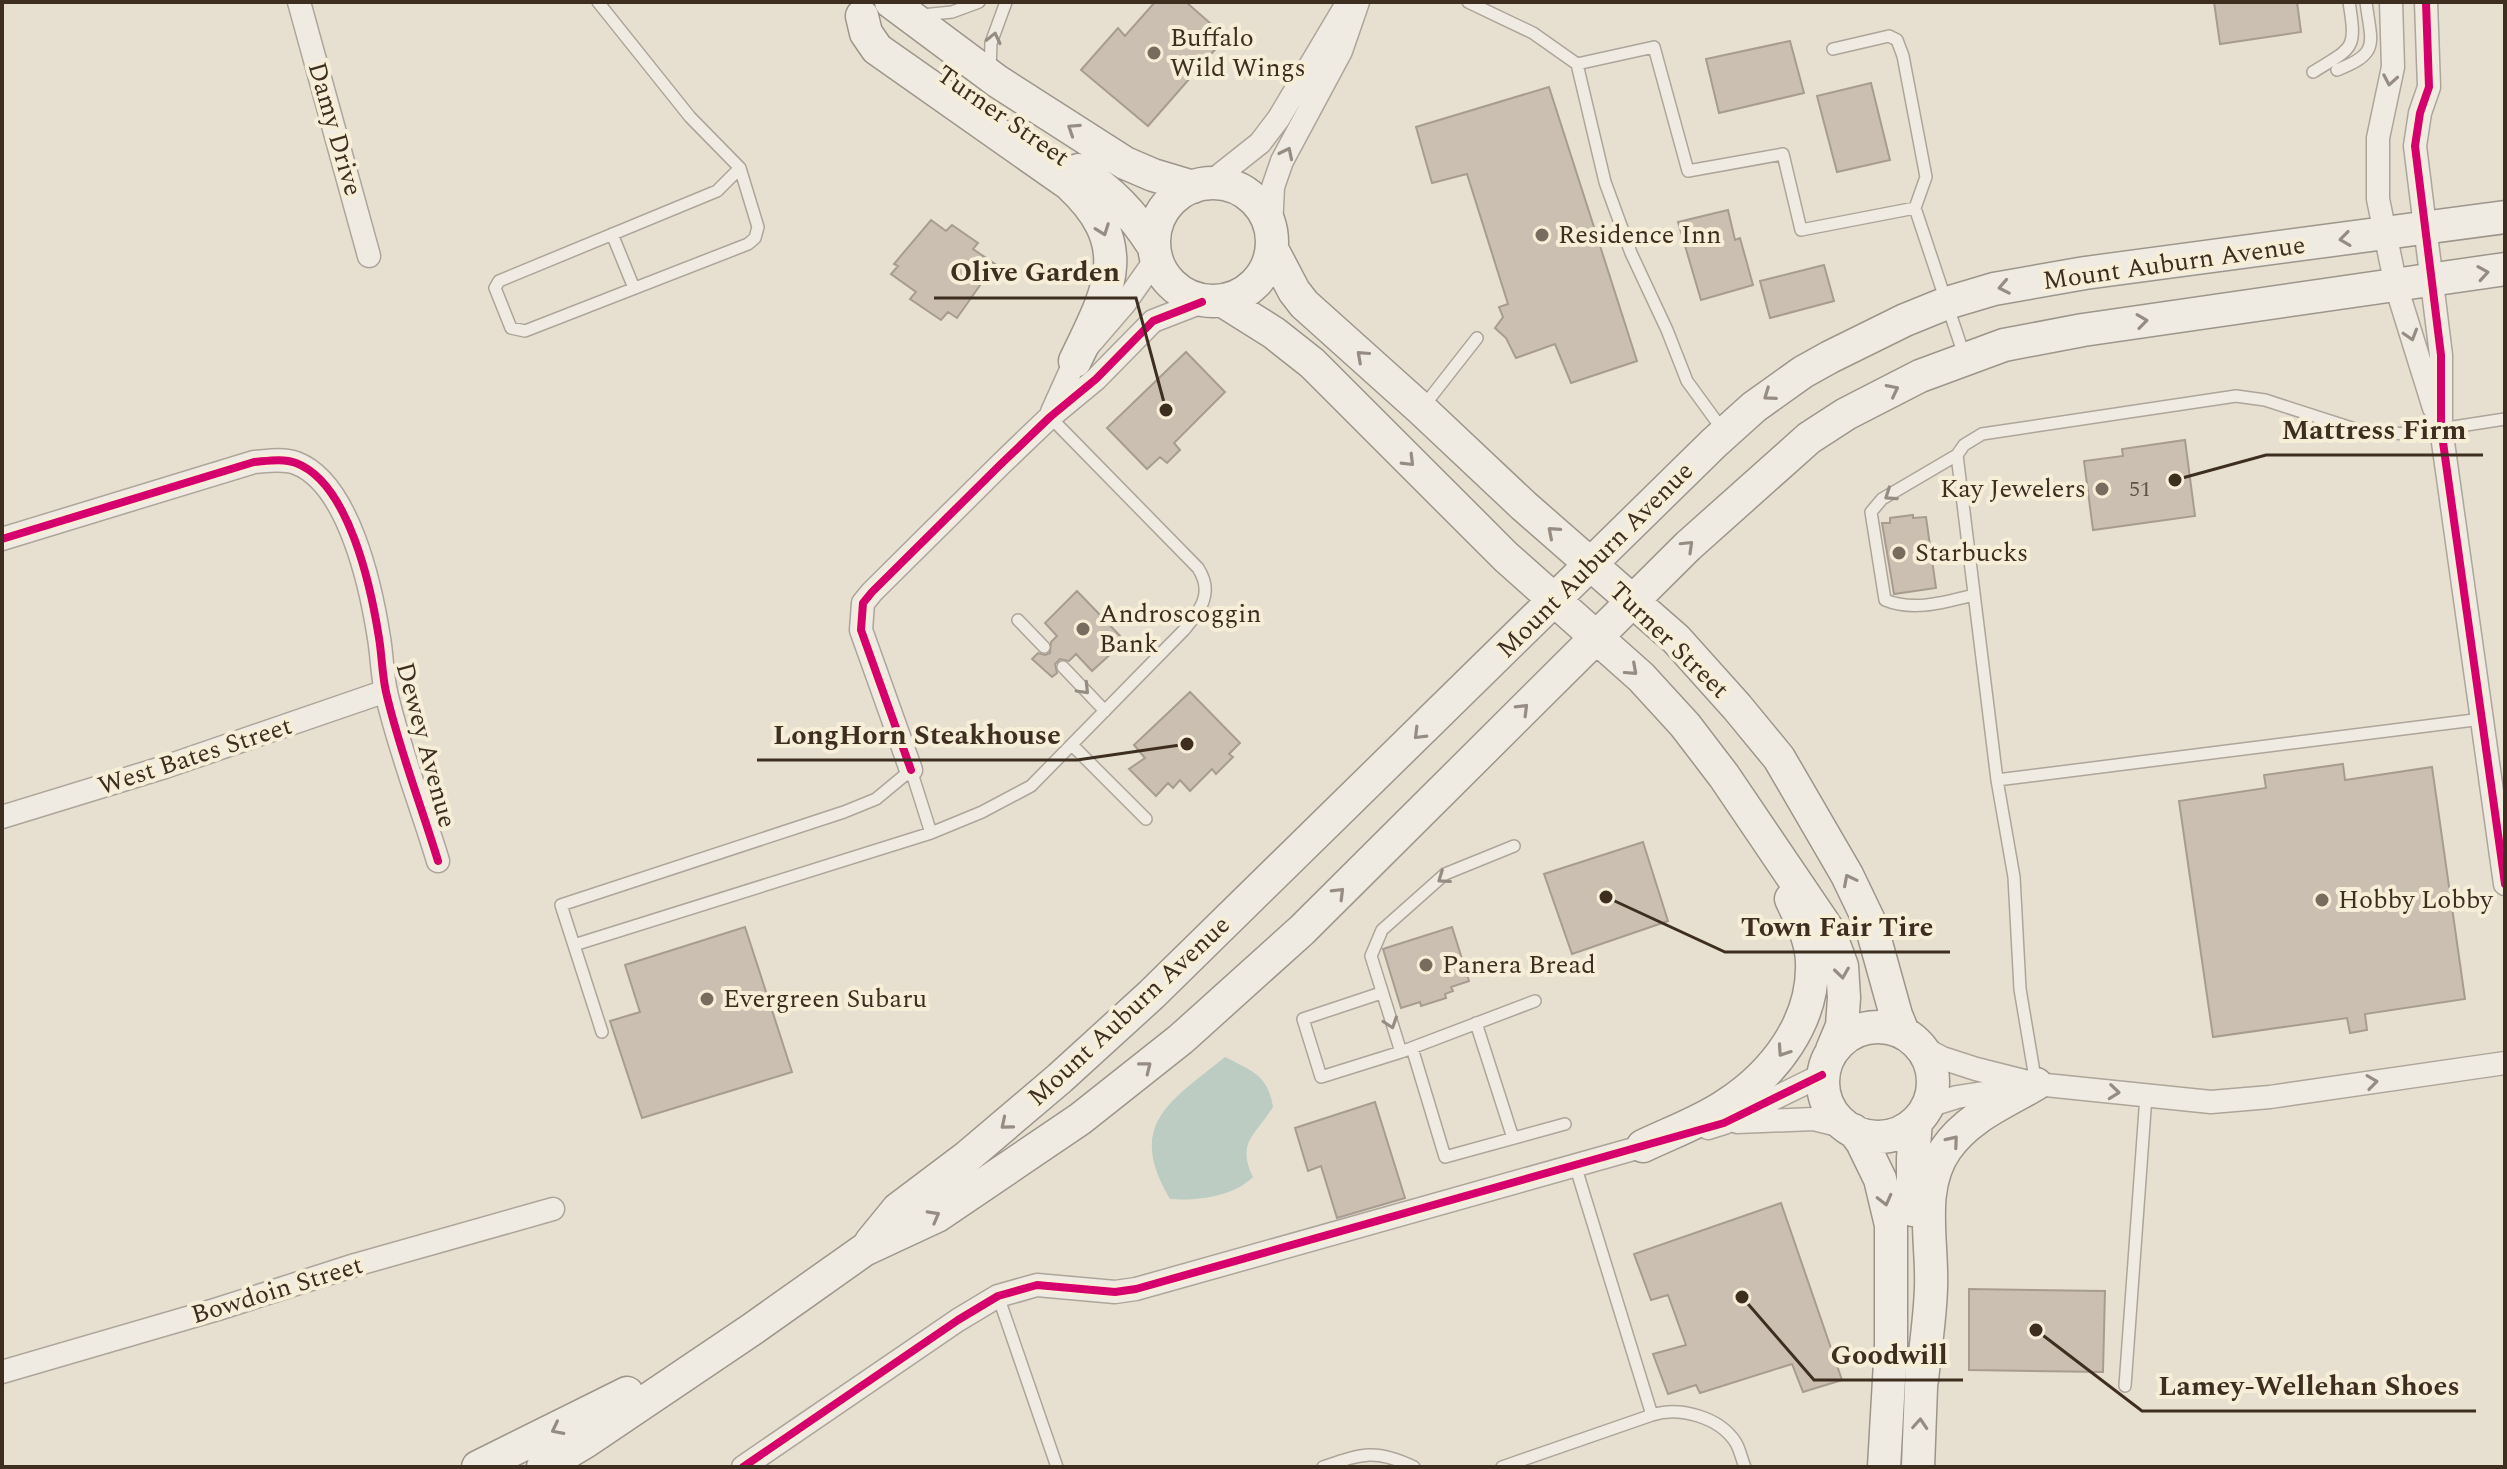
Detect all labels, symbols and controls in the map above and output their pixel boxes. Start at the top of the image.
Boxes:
place label: Buffalo Wild Wings [1170,18,1306,88]
one-way arrow [985,32,1002,46]
marker: Buffalo Wild Wings [1145,44,1163,62]
street label: Turner Street [928,55,1078,177]
street label: Damy Drive [297,57,373,201]
one-way arrow [2383,73,2400,87]
one-way arrow [1067,124,1082,139]
one-way arrow [1277,146,1293,161]
place label: Residence Inn [1558,215,1721,255]
one-way arrow [1094,222,1110,236]
street label: Mount Auburn Avenue [2040,225,2308,301]
marker: Residence Inn [1533,226,1551,244]
one-way arrow [2338,230,2351,247]
callout: Olive Garden [934,246,1136,298]
text: Olive Garden [950,251,1120,294]
one-way arrow [2476,265,2490,282]
one-way arrow [1997,278,2011,295]
one-way arrow [2135,313,2149,330]
one-way arrow [2402,327,2418,341]
one-way arrow [1357,351,1371,365]
one-way arrow [1885,384,1900,399]
one-way arrow [1764,385,1778,400]
callout: Mattress Firm [2266,403,2483,455]
text: Mattress Firm [2282,409,2467,452]
one-way arrow [1400,451,1414,466]
street label: Mount Auburn Avenue [1487,452,1703,668]
place label: Kay Jewelers [1940,469,2086,509]
house number: 51 [2129,473,2151,506]
marker: Kay Jewelers [2093,480,2111,498]
one-way arrow [1885,485,1899,500]
one-way arrow [1548,527,1563,542]
place label: Starbucks [1915,533,2028,573]
one-way arrow [1679,541,1693,556]
marker: Starbucks [1890,544,1908,562]
street label: Turner Street [1599,572,1739,708]
place label: Androscoggin Bank [1099,594,1261,664]
marker: Androscoggin Bank [1074,620,1092,638]
street label: Dewey Avenue [385,658,467,832]
one-way arrow [1623,660,1638,674]
one-way arrow [1075,680,1089,694]
one-way arrow [1514,704,1528,718]
street label: West Bates Street [93,706,297,806]
callout: LongHorn Steakhouse [757,708,1077,760]
text: LongHorn Steakhouse [773,714,1061,757]
one-way arrow [1414,724,1428,739]
one-way arrow [1437,868,1452,883]
one-way arrow [1844,873,1859,888]
place label: Hobby Lobby [2338,880,2494,920]
one-way arrow [1330,888,1344,902]
marker: Hobby Lobby [2313,891,2331,909]
callout: Town Fair Tire [1725,900,1950,952]
street label: Mount Auburn Avenue [1018,906,1240,1116]
text: Town Fair Tire [1741,906,1933,949]
place label: Panera Bread [1442,945,1596,985]
marker: Panera Bread [1417,956,1435,974]
one-way arrow [1833,967,1850,980]
place label: Evergreen Subaru [723,979,927,1019]
marker: Evergreen Subaru [698,990,716,1008]
one-way arrow [1382,1015,1398,1029]
one-way arrow [1778,1042,1793,1057]
one-way arrow [1137,1062,1152,1076]
one-way arrow [2365,1074,2379,1091]
one-way arrow [2108,1084,2121,1101]
one-way arrow [1001,1114,1016,1129]
one-way arrow [1943,1136,1958,1150]
one-way arrow [1876,1193,1893,1207]
one-way arrow [926,1211,940,1226]
street label: Bowdoin Street [186,1245,368,1335]
callout: Goodwill [1814,1328,1963,1380]
text: Goodwill [1830,1334,1948,1377]
callout: Lamey-Wellehan Shoes [2142,1359,2476,1411]
text: Lamey-Wellehan Shoes [2158,1365,2460,1408]
one-way arrow [1911,1417,1928,1430]
one-way arrow [550,1419,565,1434]

